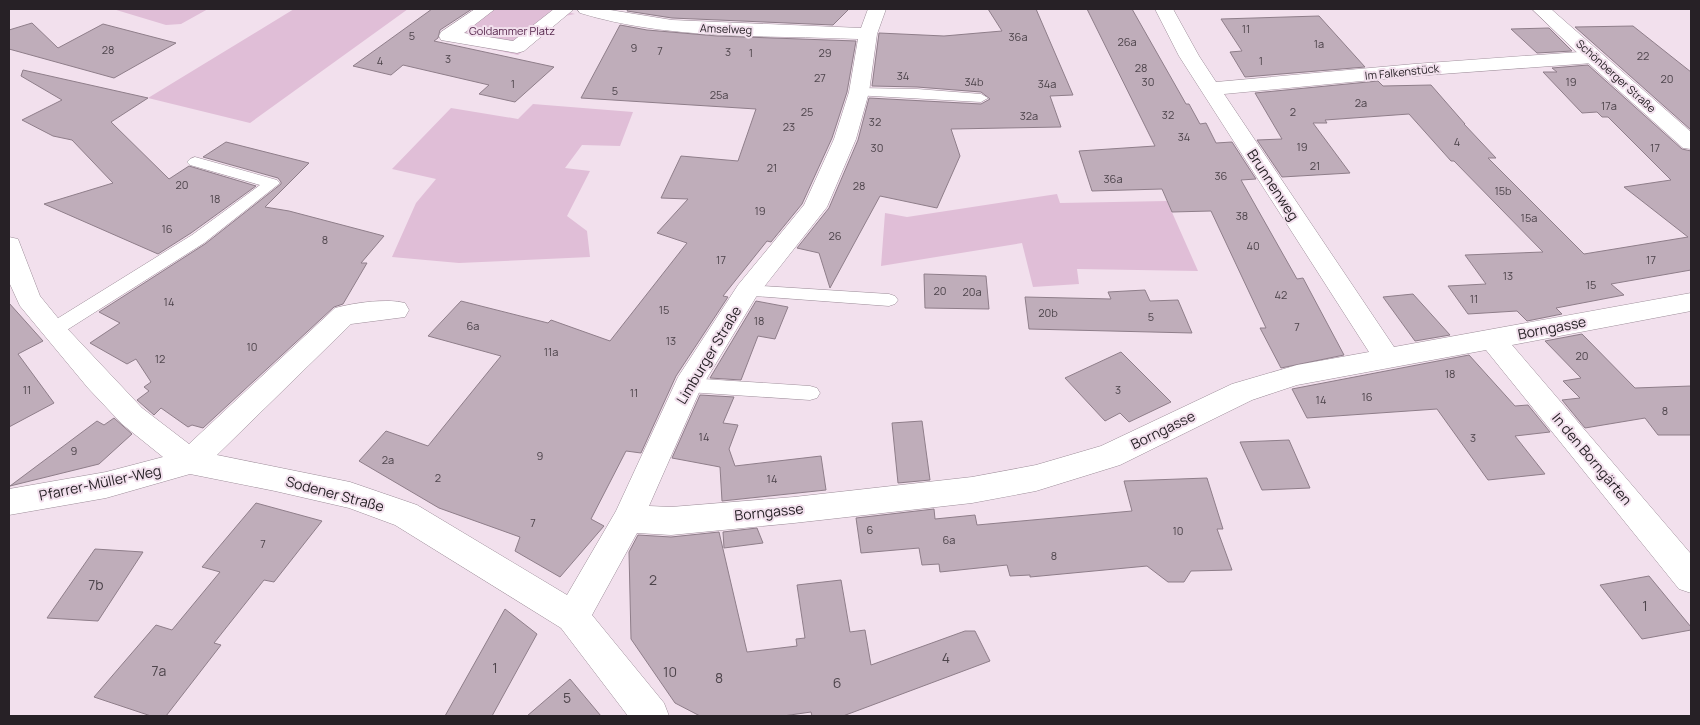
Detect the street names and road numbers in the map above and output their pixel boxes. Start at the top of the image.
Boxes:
street label: Amselweg [700,20,752,37]
street label: Schönberger Straße [1573,36,1660,116]
street label: Im Falkenstück [1364,60,1440,83]
street label: Brunnenweg [1243,145,1304,224]
street label: Limburger Straße [672,302,745,407]
street label: Borngasse [1516,312,1588,343]
street label: Borngasse [1128,406,1198,453]
street label: In den Borngärten [1548,409,1637,509]
street label: Pfarrer-Müller-Weg [37,460,163,505]
street label: Sodener Straße [284,471,386,516]
street label: Borngasse [734,498,804,525]

